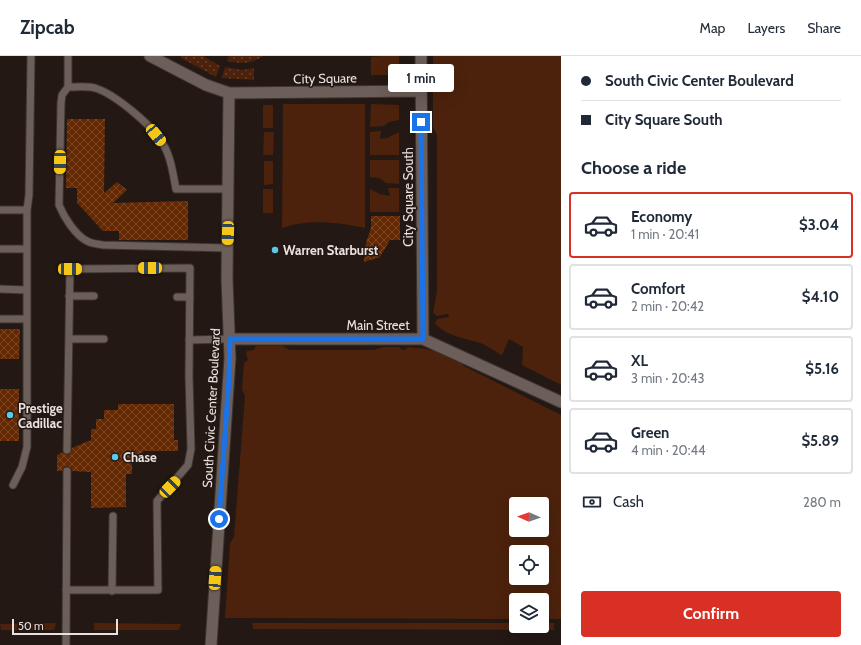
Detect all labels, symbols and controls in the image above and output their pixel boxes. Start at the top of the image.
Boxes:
text: Zipcab [20,16,75,39]
text: Map [700,19,725,37]
text: Layers [747,19,785,37]
text: Share [807,19,841,37]
callout: 1 min [388,64,454,92]
street label: City Square [293,69,357,87]
text: 1 min [406,70,436,86]
text: South Civic Center Boulevard [605,72,794,90]
text: City Square South [605,111,723,129]
route end [412,113,430,131]
car [144,122,168,148]
street label: City Square South [400,147,416,247]
car [54,150,66,174]
text: Choose a ride [581,157,686,179]
icon: car [583,207,619,243]
text: Economy [631,208,692,226]
text: $3.04 [799,216,839,234]
car [222,221,234,245]
text: 1 min · 20:41 [631,226,699,242]
place label: Warren Starburst [283,242,379,258]
marker: Warren Starburst [270,245,280,255]
car [138,262,162,274]
car [58,263,82,275]
icon: car [583,279,619,315]
text: Comfort [631,280,685,298]
text: $4.10 [802,288,839,306]
text: 2 min · 20:42 [631,298,704,314]
street label: Main Street [346,317,410,333]
street label: South Civic Center Boulevard [199,328,223,488]
icon: car [583,351,619,387]
text: XL [631,352,648,370]
text: $5.16 [805,360,839,378]
text: 3 min · 20:43 [631,370,704,386]
place label: Prestige Cadillac [18,400,63,431]
marker: Prestige Cadillac [5,410,15,420]
icon: car [583,423,619,459]
text: Green [631,424,669,442]
text: $5.89 [801,432,839,450]
text: 4 min · 20:44 [631,442,705,458]
place label: Chase [123,449,157,465]
marker: Chase [110,452,120,462]
car [157,474,183,500]
icon: cash [581,491,603,513]
text: Cash [613,493,644,511]
text: 280 m [803,494,841,510]
north arrow [509,497,549,537]
map controls [509,497,549,633]
route start [210,510,228,528]
button: locate [509,545,549,585]
car [208,566,222,590]
button: Confirm [581,591,841,637]
button: layers [509,593,549,633]
scale bar [12,617,118,636]
text: 50 m [18,619,44,633]

